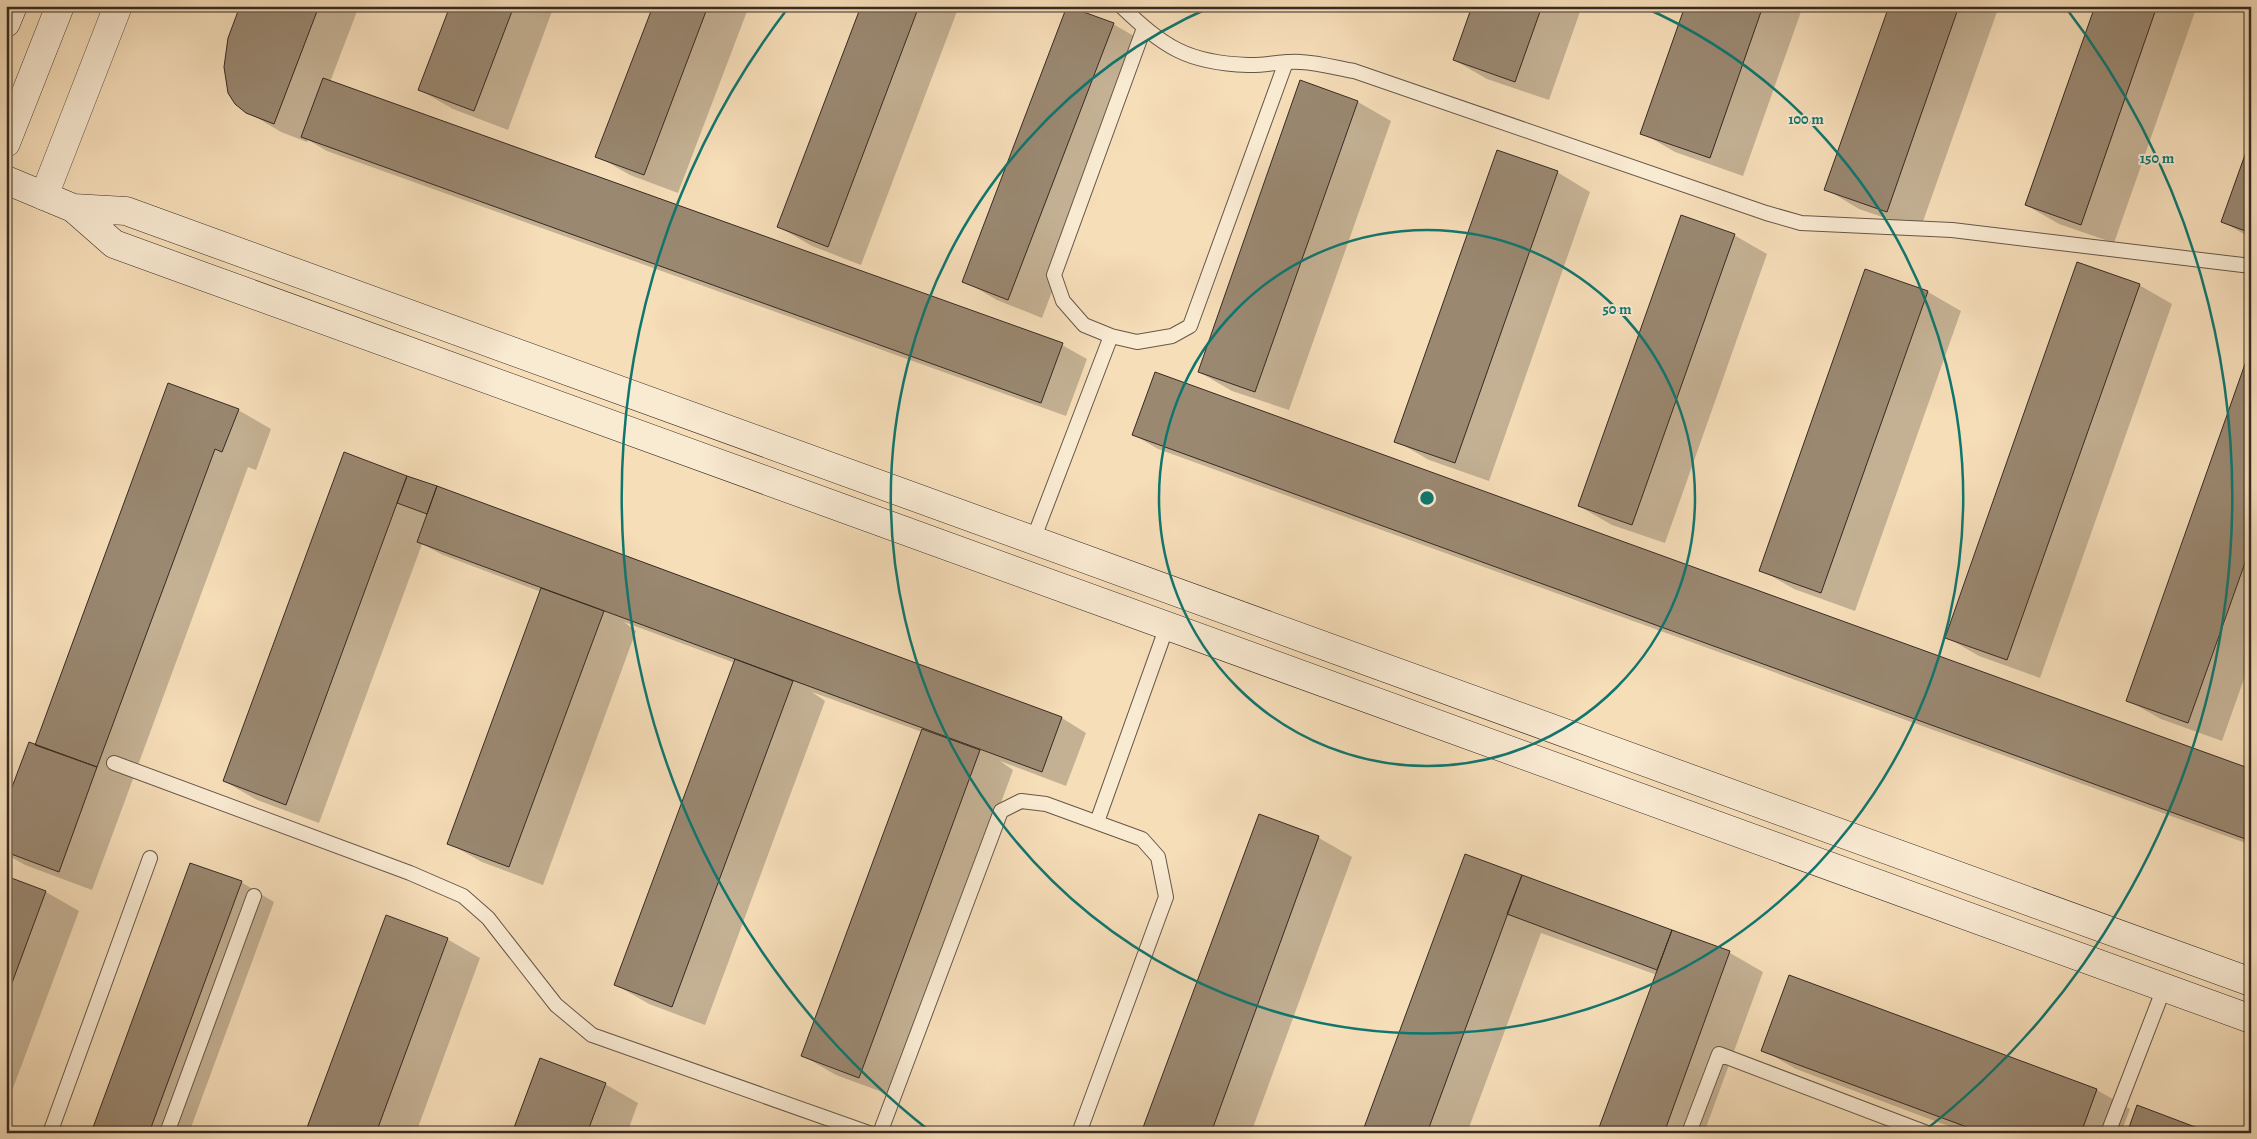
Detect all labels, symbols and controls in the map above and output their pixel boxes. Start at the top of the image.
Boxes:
text: 100 m [1788,109,1824,129]
text: 150 m [2140,148,2175,168]
text: 50 m [1602,299,1632,319]
centre of rings [1418,489,1436,507]

